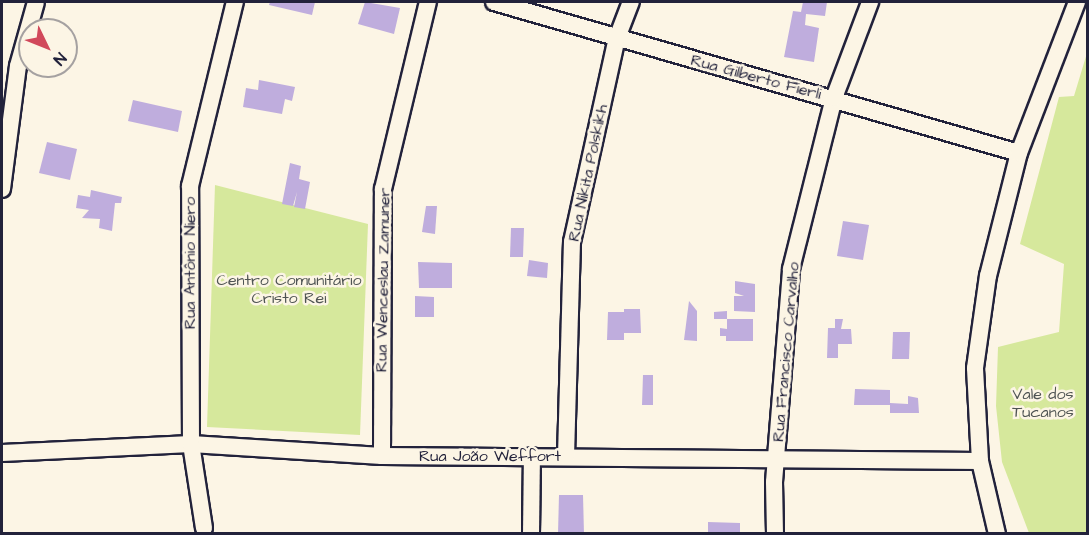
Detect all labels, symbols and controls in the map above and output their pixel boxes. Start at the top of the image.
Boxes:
north arrow [18,18,78,78]
text: N [48,48,71,70]
street label: Rua Gilberto Fierli [689,50,823,104]
street label: Rua Nikita Polskikh [564,103,612,243]
street label: Rua Wenceslau Zamuner [372,188,394,372]
street label: Rua Antônio Niero [180,197,200,329]
street label: Rua Francisco Carvalho [769,261,803,443]
park label: Centro Comunitário Cristo Rei [217,270,361,308]
park label: Vale dos Tucanos [1012,384,1074,422]
street label: Rua João Weffort [419,446,561,466]

